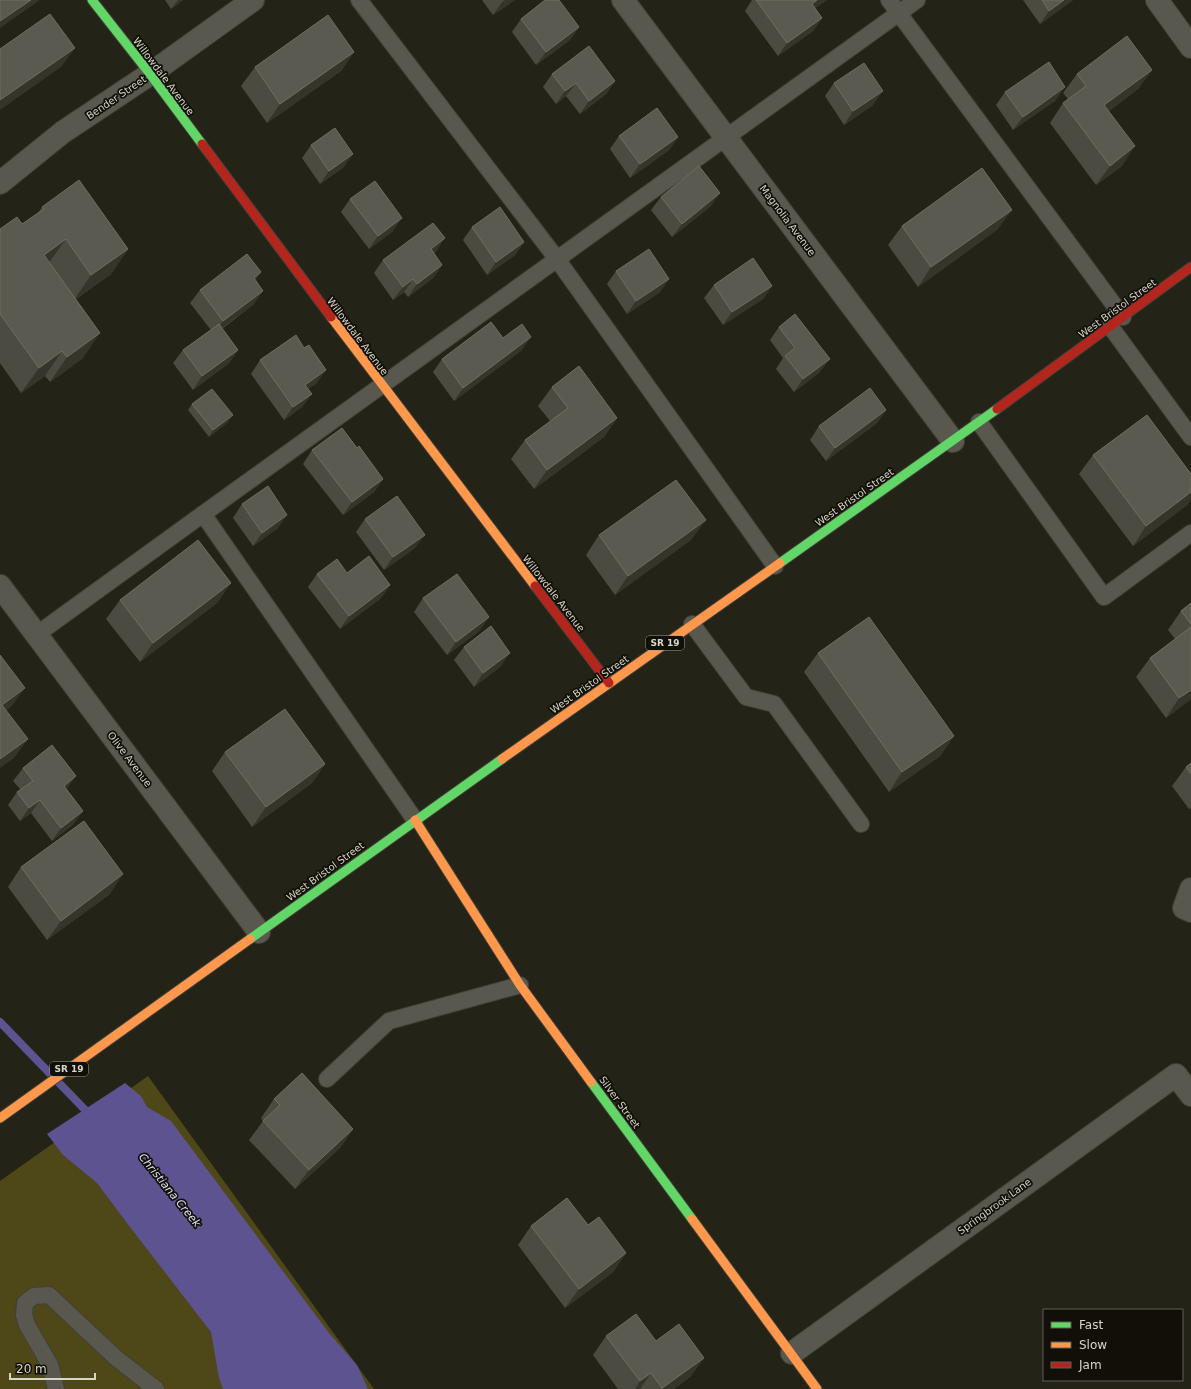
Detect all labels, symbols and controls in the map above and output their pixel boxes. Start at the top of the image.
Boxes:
street label: Willowdale Avenue [131,35,196,117]
street label: Bender Street [84,73,148,121]
street label: Magnolia Avenue [757,183,818,258]
street label: West Bristol Street [1076,277,1158,340]
street label: Willowdale Avenue [325,295,390,377]
street label: West Bristol Street [813,466,896,529]
street label: Willowdale Avenue [520,553,587,634]
road number: SR 19 [646,636,684,650]
street label: West Bristol Street [548,653,631,716]
street label: Olive Avenue [105,730,154,789]
street label: West Bristol Street [284,840,366,903]
road number: SR 19 [50,1062,88,1076]
street label: Silver Street [597,1074,642,1131]
water label: Christiana Creek [136,1151,204,1230]
street label: Springbrook Lane [956,1176,1033,1237]
legend [1043,1309,1183,1381]
text: Fast [1079,1318,1103,1332]
text: Slow [1079,1338,1107,1352]
scale bar [10,1355,95,1381]
text: Jam [1078,1358,1102,1372]
text: 20 m [16,1362,47,1376]

